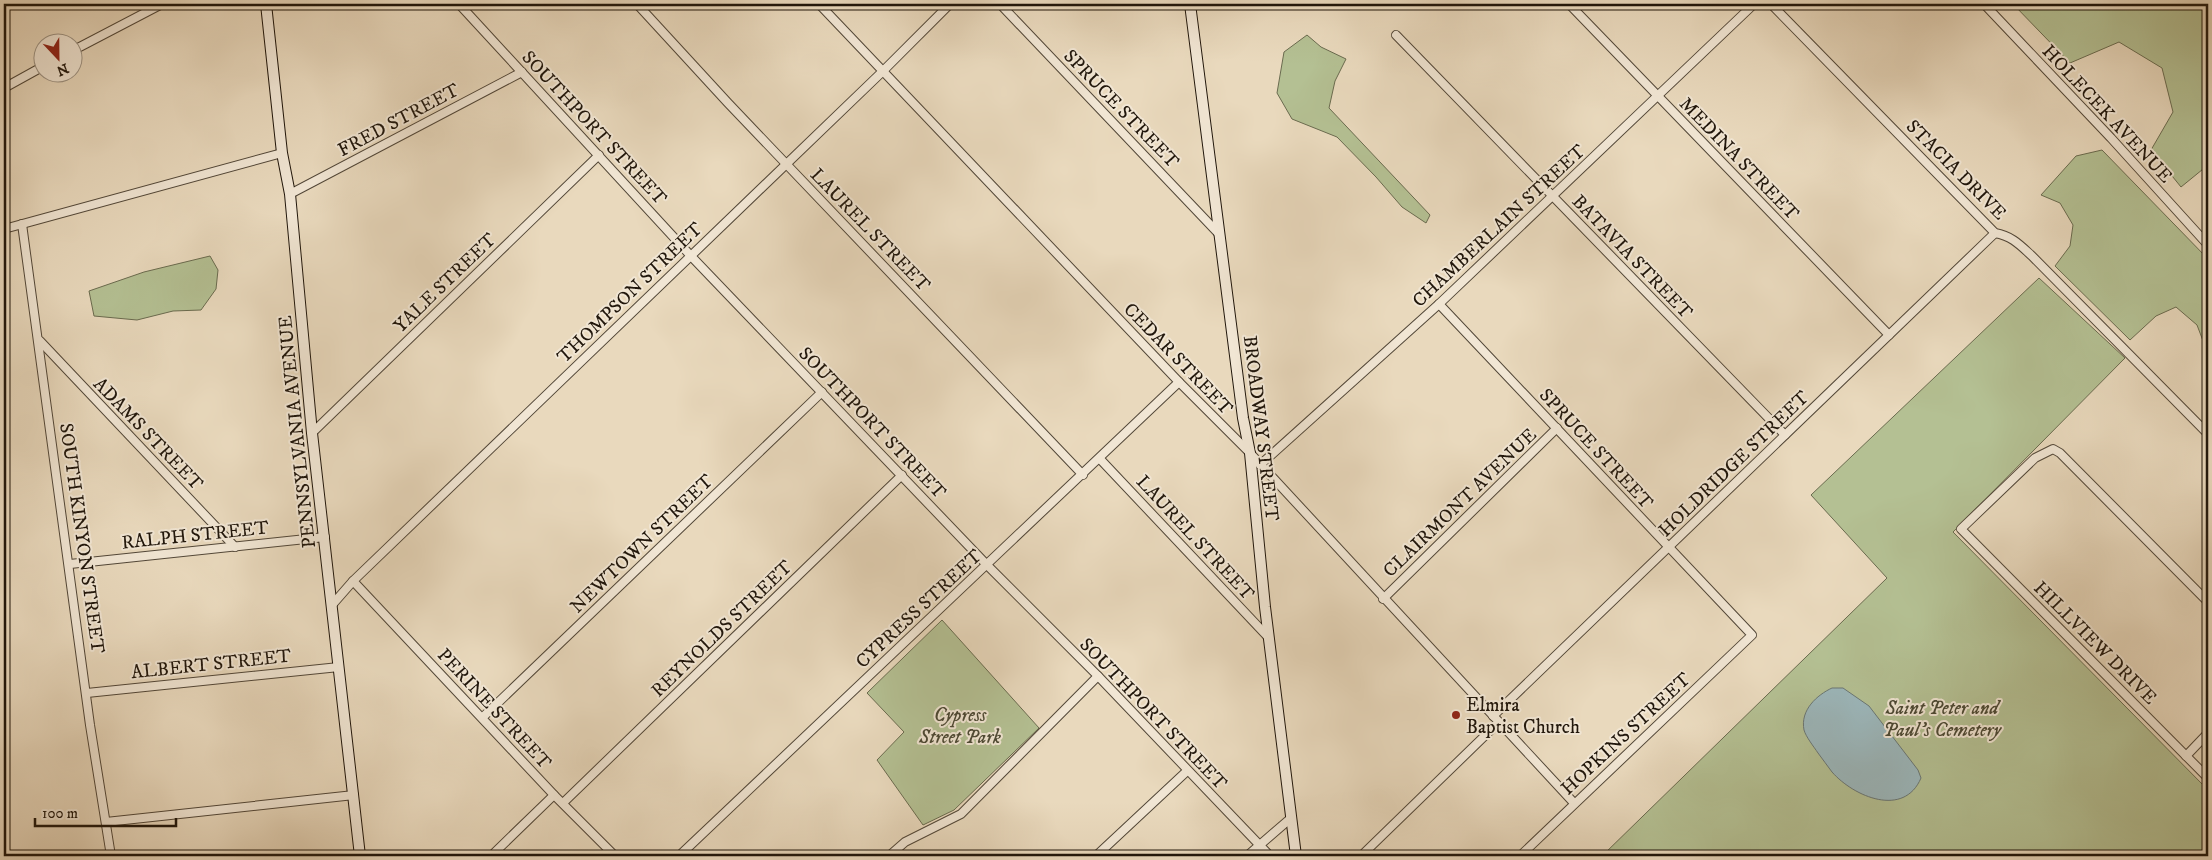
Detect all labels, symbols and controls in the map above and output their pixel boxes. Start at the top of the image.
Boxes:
north arrow [32,32,82,82]
street label: HOLECEK AVENUE [2037,40,2177,188]
street label: SPRUCE STREET [1058,45,1184,174]
street label: SOUTHPORT STREET [517,46,672,210]
text: N [53,59,71,80]
street label: FRED STREET [334,78,464,162]
street label: MEDINA STREET [1674,93,1804,226]
street label: STACIA DRIVE [1901,115,2011,225]
street label: CHAMBERLAIN STREET [1408,140,1591,312]
street label: LAUREL STREET [805,164,935,297]
street label: BATAVIA STREET [1567,190,1697,324]
street label: THOMPSON STREET [553,217,708,368]
street label: YALE STREET [389,228,501,338]
street label: CEDAR STREET [1119,298,1238,420]
street label: PENNSYLVANIA AVENUE [274,314,321,549]
street label: BROADWAY STREET [1238,334,1283,523]
street label: SOUTHPORT STREET [793,342,951,504]
street label: ADAMS STREET [88,373,208,496]
street label: SPRUCE STREET [1534,384,1658,514]
street label: HOLDRIDGE STREET [1654,386,1815,542]
street label: SOUTH KINYON STREET [54,422,109,655]
street label: CLAIRMONT AVENUE [1379,424,1542,582]
street label: NEWTOWN STREET [566,469,719,618]
street label: LAUREL STREET [1131,471,1259,606]
street label: RALPH STREET [120,516,270,555]
street label: CYPRESS STREET [851,544,987,674]
street label: REYNOLDS STREET [647,555,798,702]
street label: HILLVIEW DRIVE [2029,577,2161,709]
street label: SOUTHPORT STREET [1074,633,1232,795]
street label: PERINE STREET [432,644,556,774]
street label: ALBERT STREET [130,645,293,684]
street label: HOPKINS STREET [1556,668,1696,800]
place label: Elmira Baptist Church [1466,694,1580,739]
park label: Saint Peter and Paul's Cemetery [1883,697,2002,742]
park label: Cypress Street Park [918,704,1001,749]
marker: Elmira Baptist Church [1450,709,1462,721]
scale bar [35,795,176,827]
text: 100 m [42,804,78,823]

